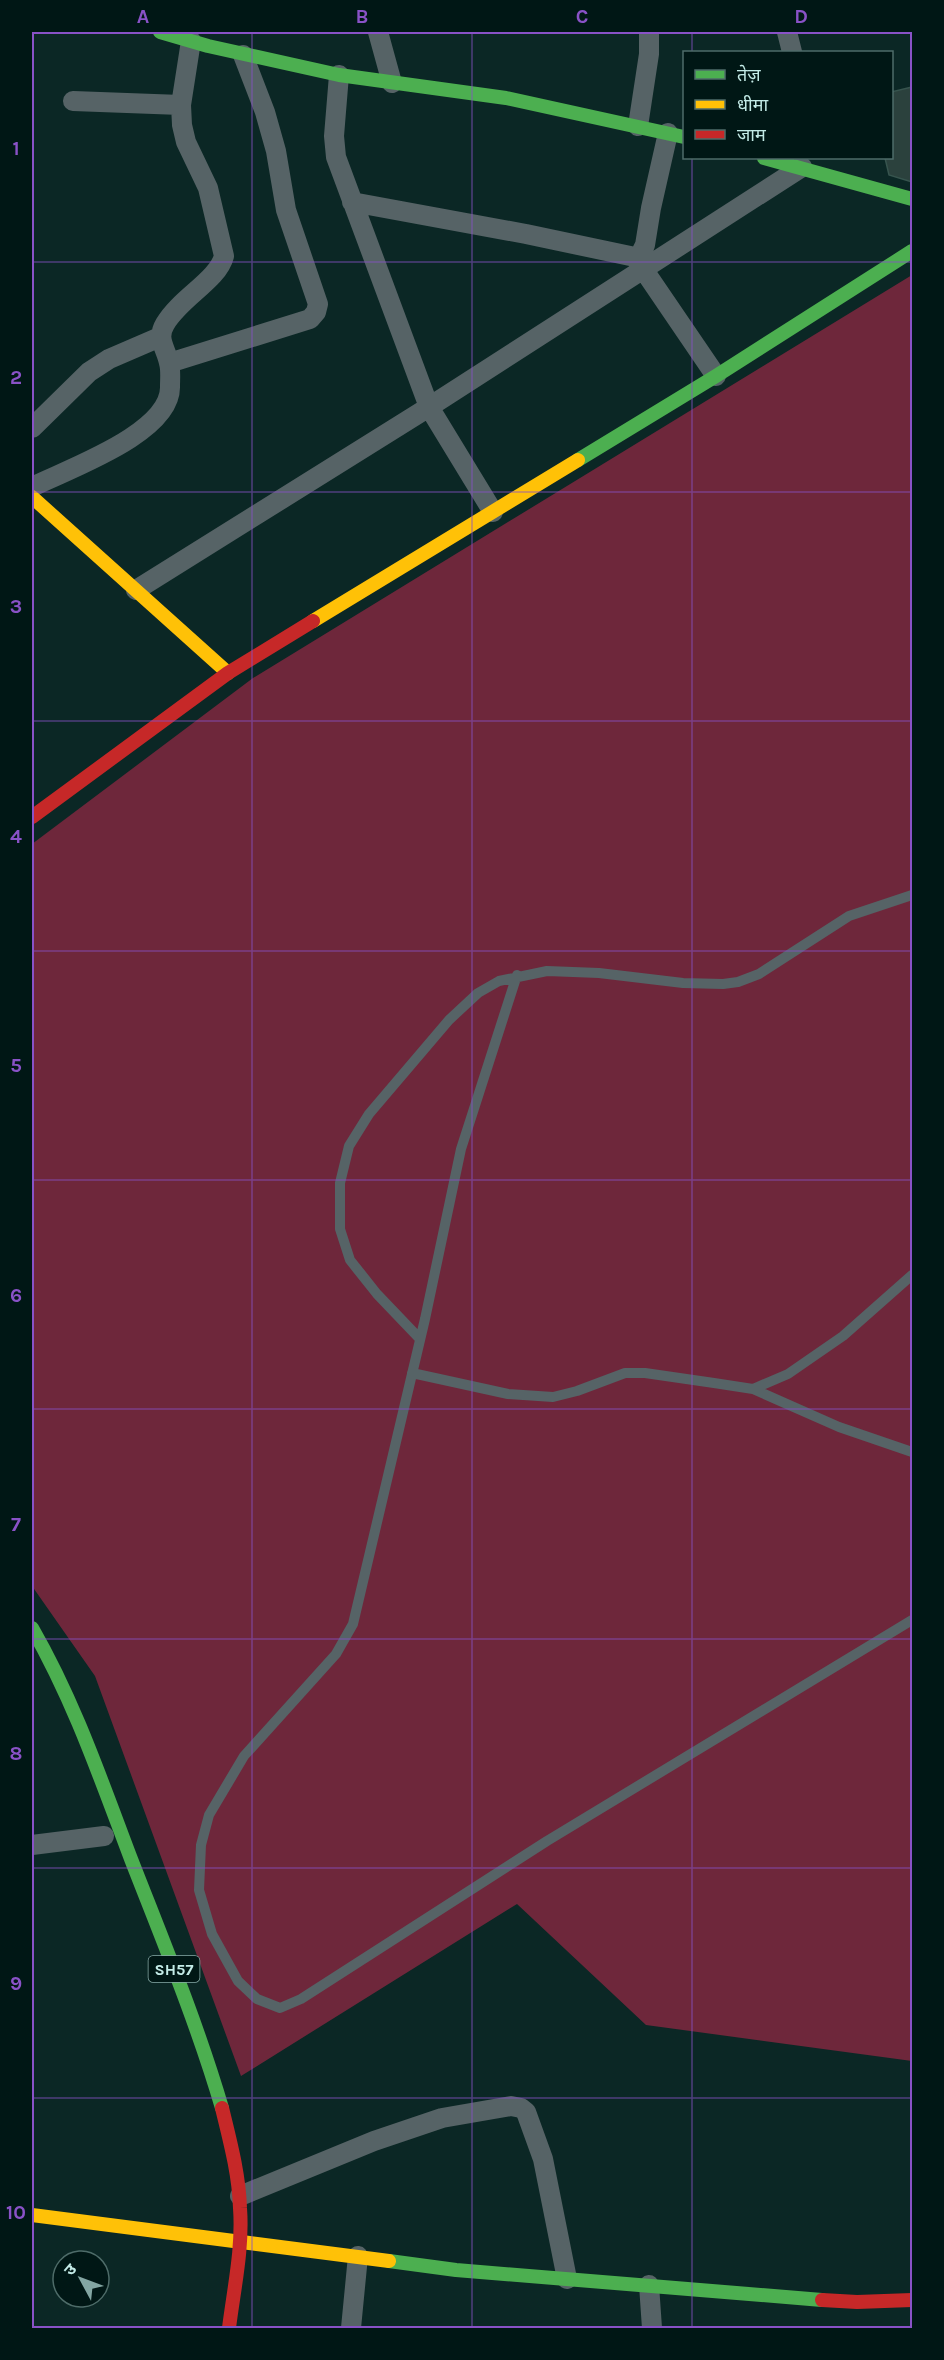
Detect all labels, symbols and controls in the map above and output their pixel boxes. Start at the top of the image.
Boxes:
text: A [137,5,150,28]
text: B [356,5,368,28]
text: C [576,5,588,28]
text: D [794,5,808,28]
legend [683,51,893,159]
text: तेज़ [737,64,761,86]
text: धीमा [737,94,768,116]
text: जाम [737,124,767,146]
text: 1 [12,137,20,160]
text: 2 [10,366,22,389]
text: 3 [10,595,22,618]
text: 4 [10,825,22,848]
text: 5 [10,1054,22,1077]
text: 6 [10,1284,22,1307]
text: 7 [11,1513,21,1536]
text: 8 [10,1742,22,1765]
road number: SH57 [148,1956,200,1982]
text: 9 [10,1972,22,1995]
text: 10 [6,2201,26,2224]
north arrow [51,2249,111,2309]
text: उ [60,2259,81,2279]

